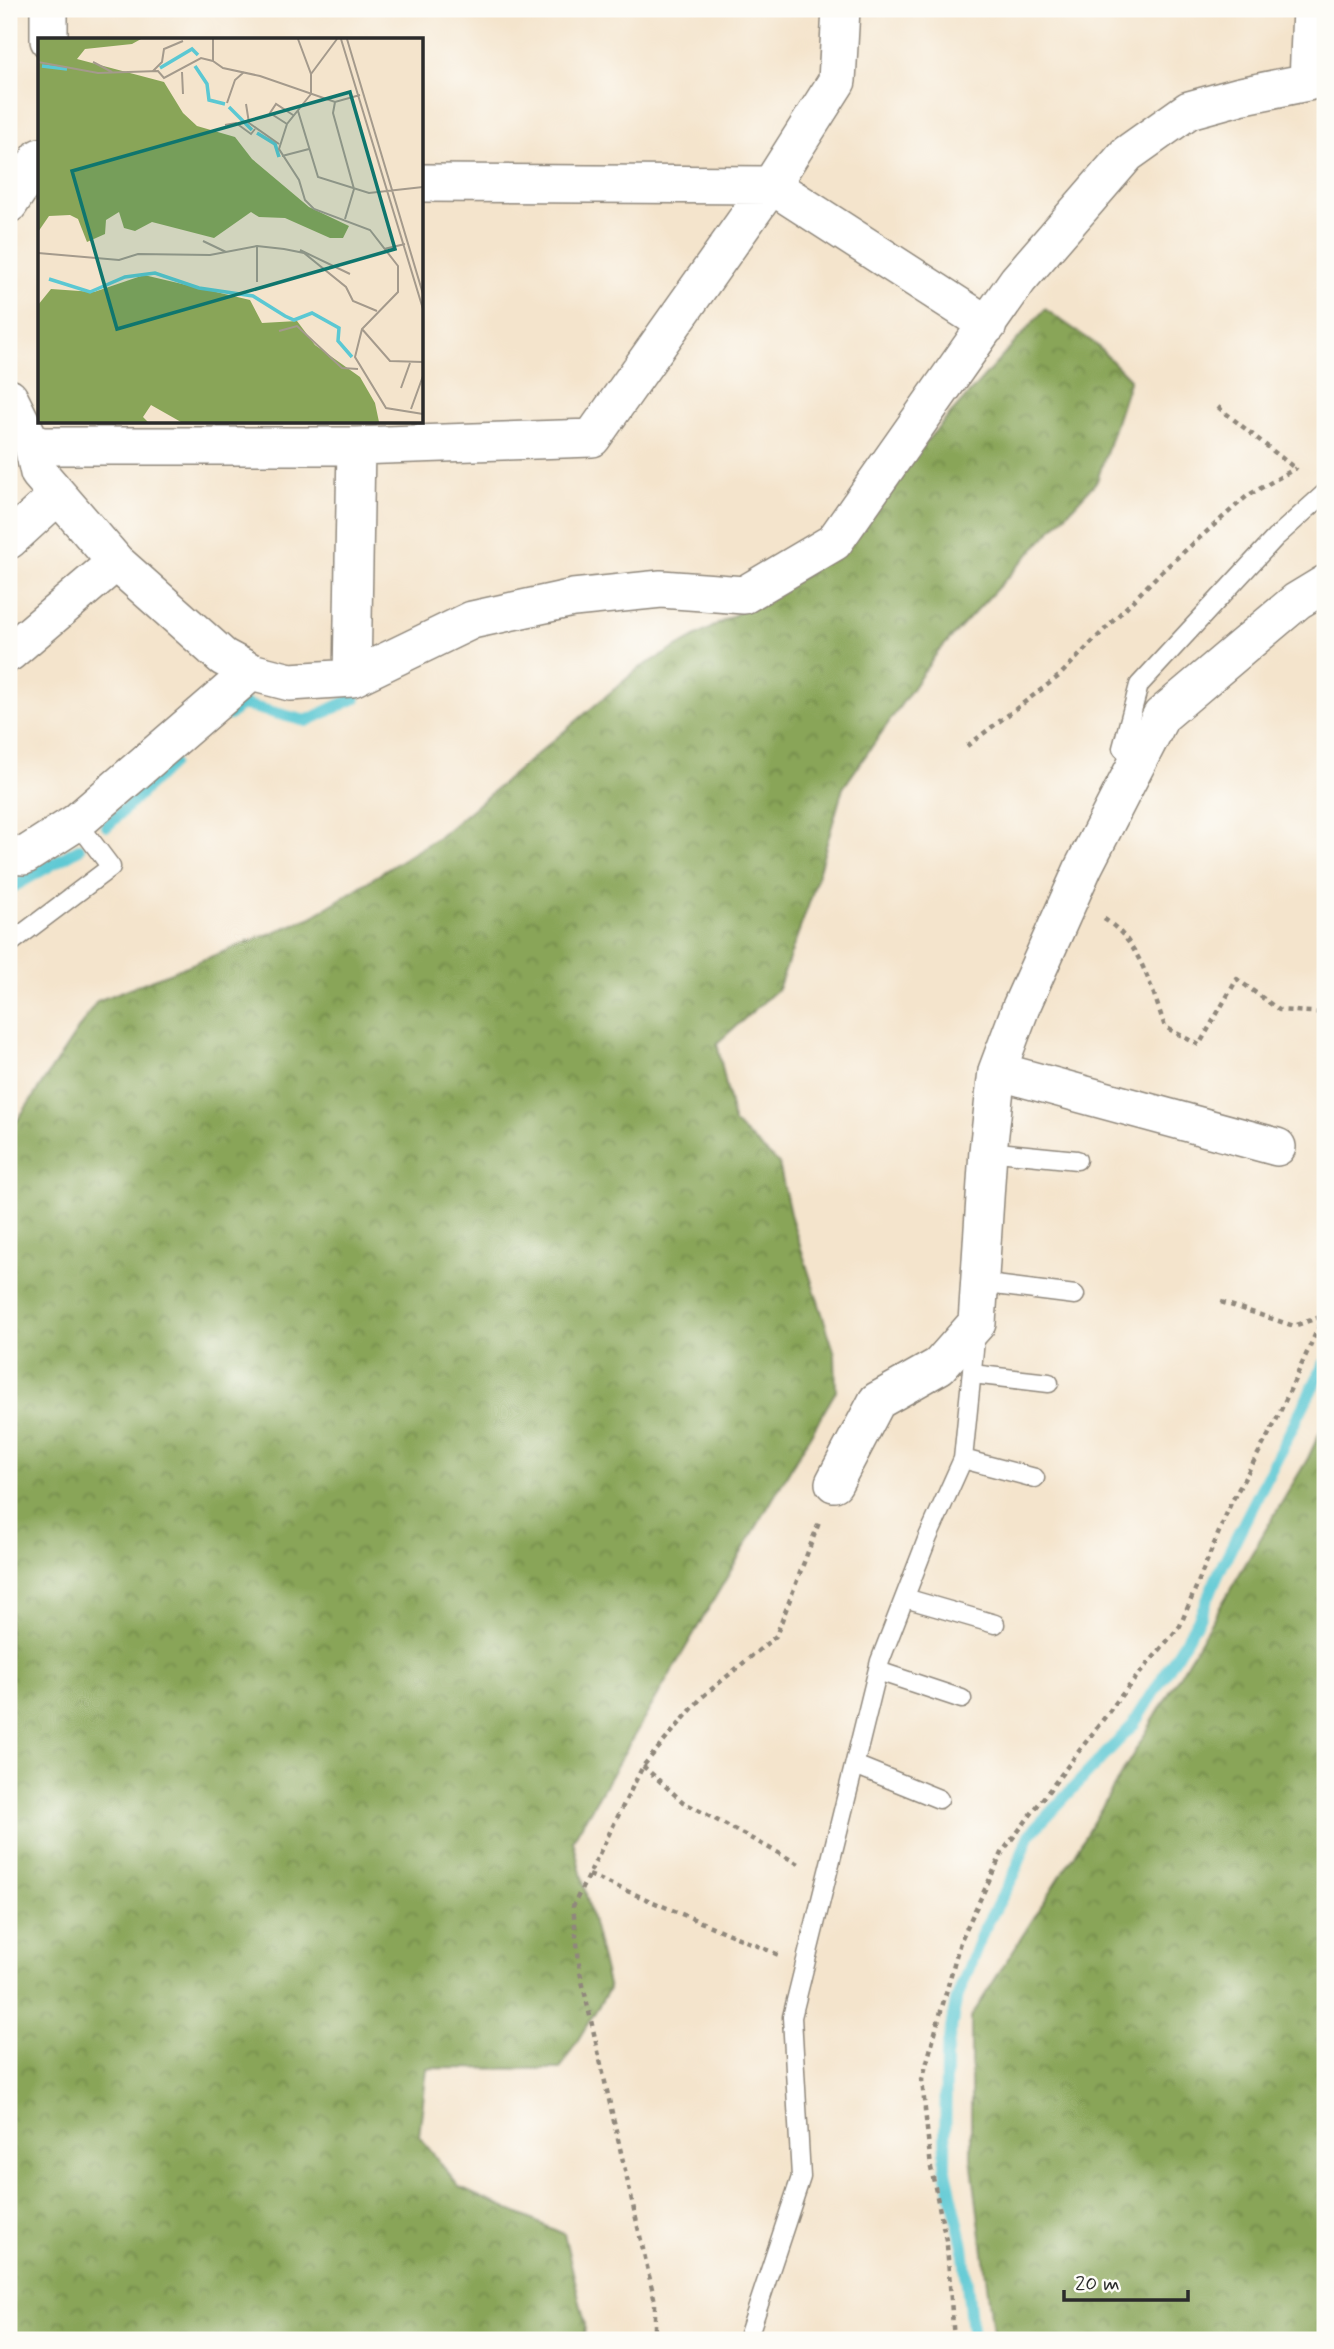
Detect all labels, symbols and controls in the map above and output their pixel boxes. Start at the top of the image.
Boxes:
inset map [38,38,424,424]
scale bar [1064,2258,1189,2302]
text: 20 m [1075,2270,1120,2298]

